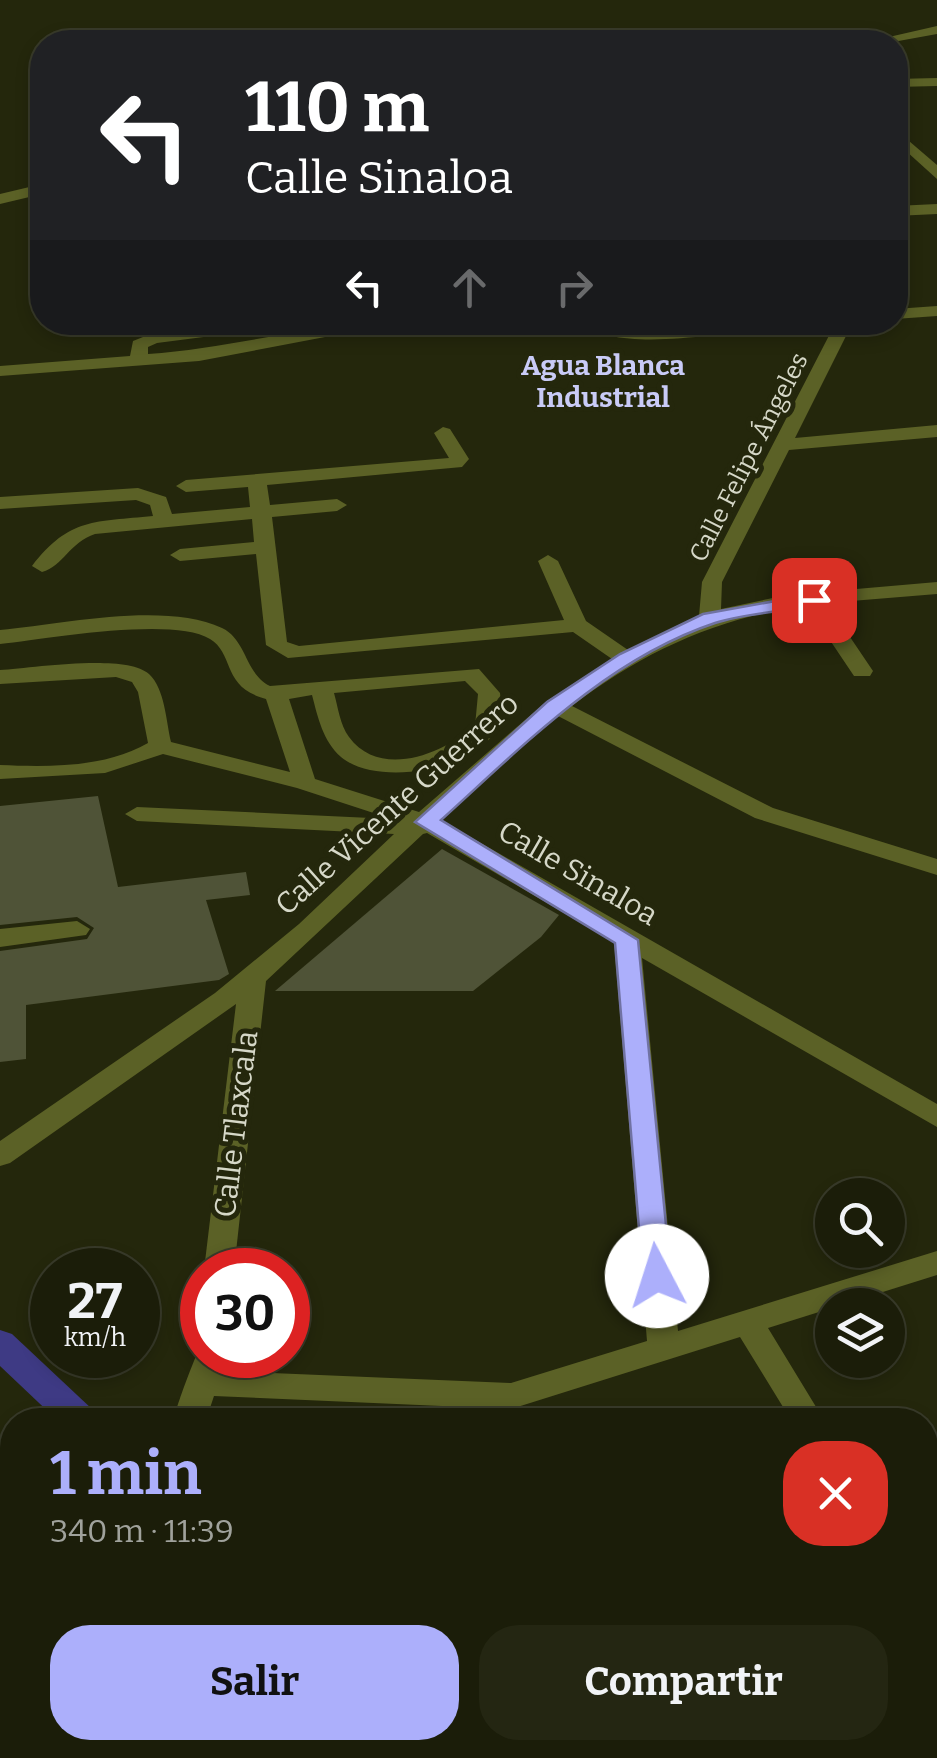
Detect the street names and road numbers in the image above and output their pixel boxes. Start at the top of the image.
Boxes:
street label: Calle Felipe Ángeles [682,348,815,567]
street label: Calle Vicente Guerrero [268,685,526,923]
street label: Calle Sinaloa [492,813,664,933]
street label: Calle Tlaxcala [207,1028,265,1220]

